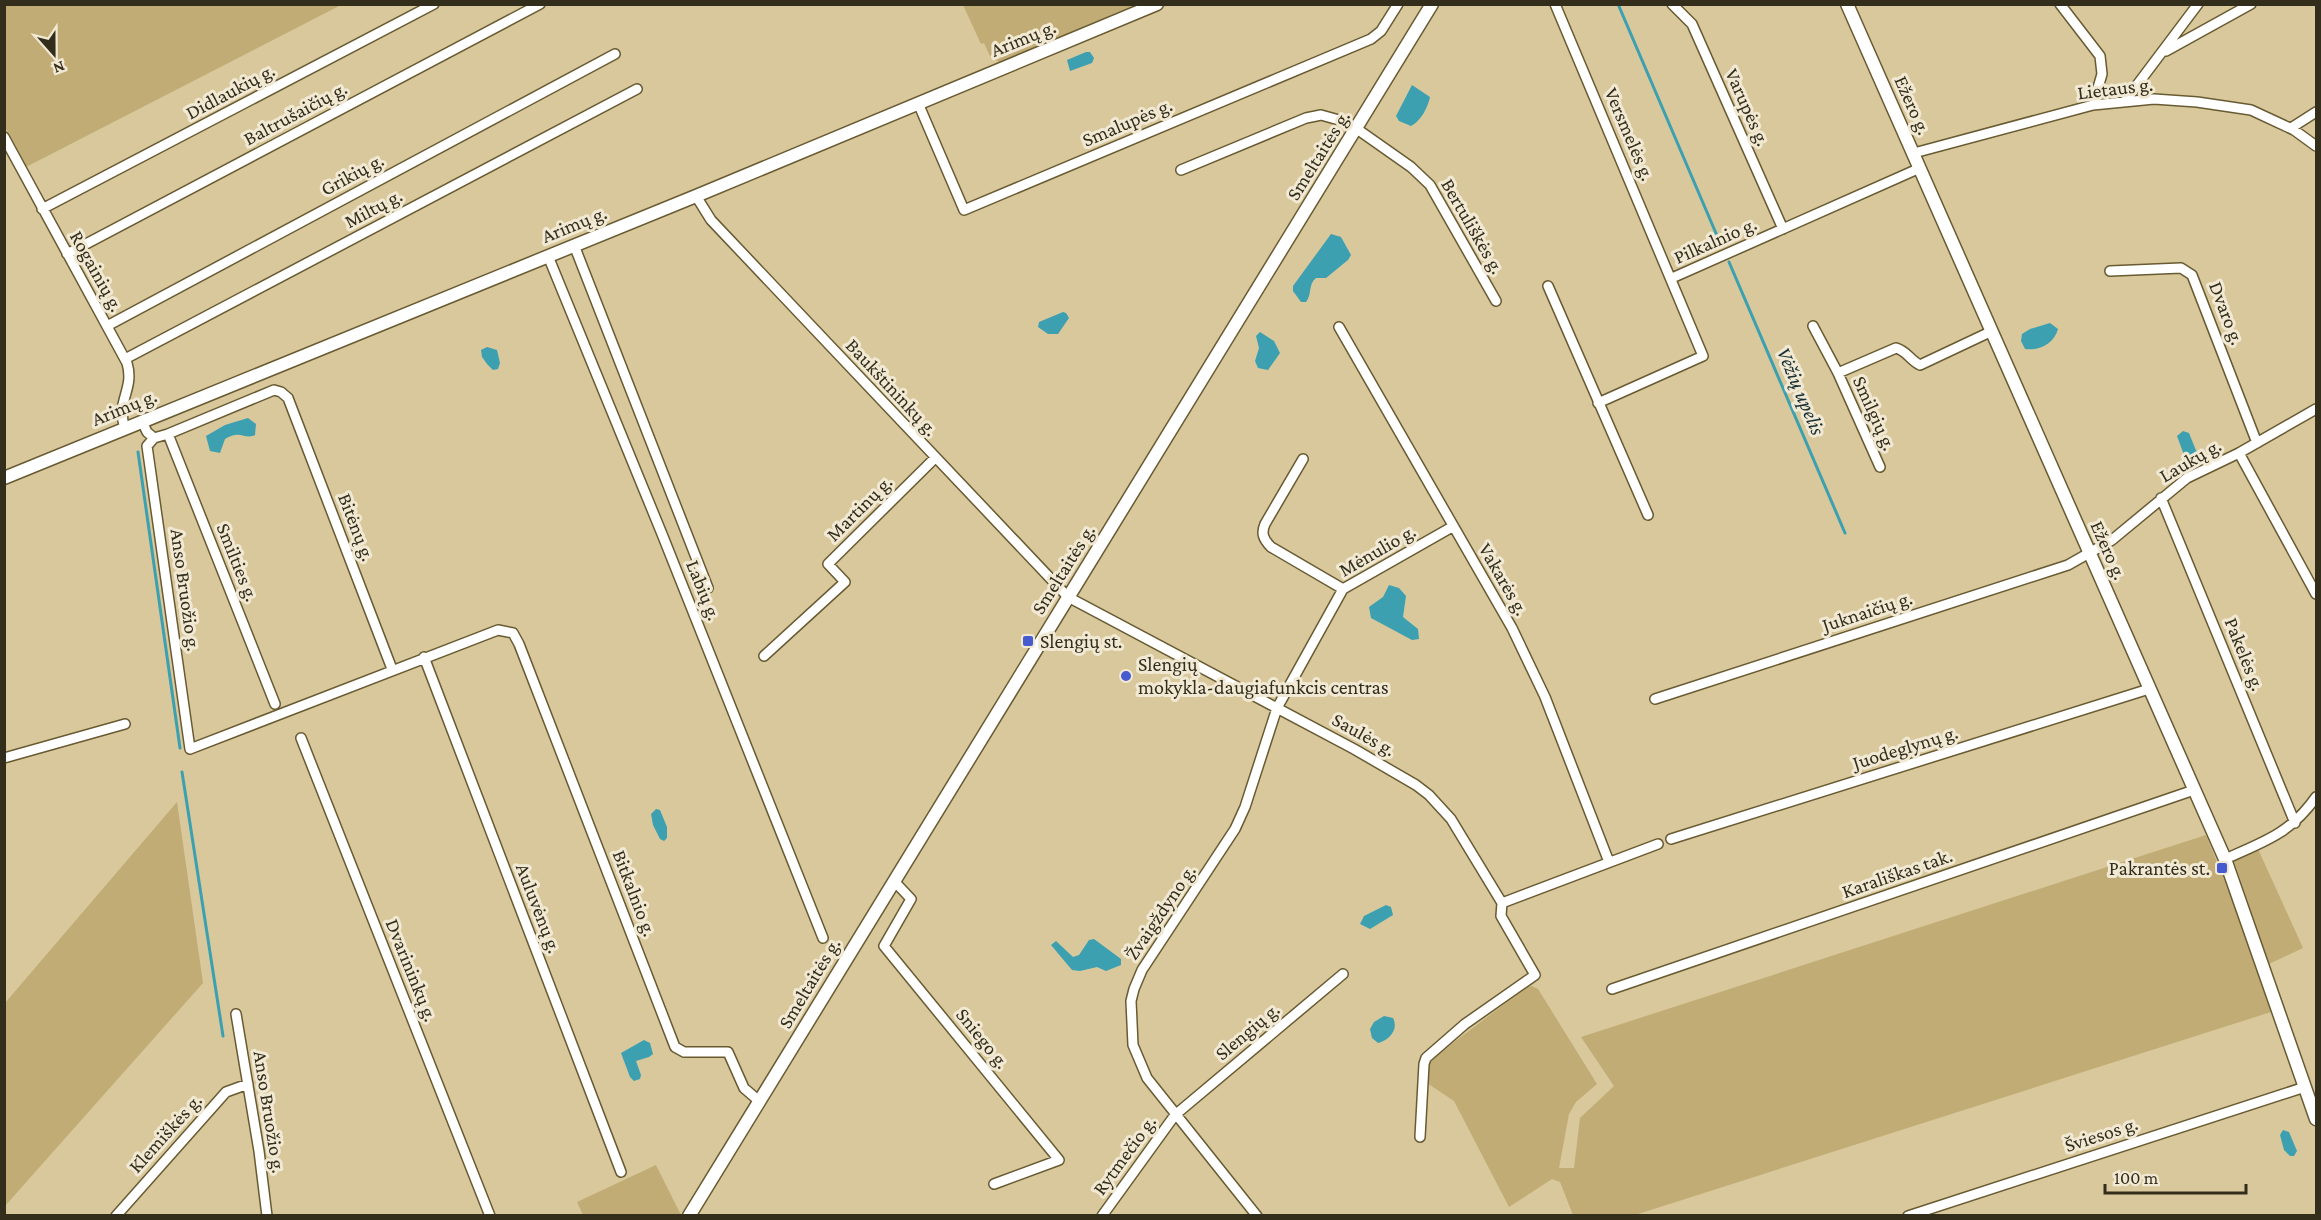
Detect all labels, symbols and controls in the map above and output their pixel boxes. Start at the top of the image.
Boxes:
street label: Arimų g. [987,15,1059,62]
north arrow [24,24,84,84]
text: N [51,58,67,77]
street label: Didlaukių g. [182,58,279,124]
street label: Varupės g. [1720,65,1775,149]
street label: Ežero g. [1889,72,1936,138]
street label: Lietaus g. [2076,72,2154,105]
street label: Baltrušaičių g. [240,77,351,150]
street label: Versmelės g. [1600,84,1659,184]
street label: Smalupės g. [1079,93,1176,152]
street label: Smeltaitės g. [1282,106,1355,204]
street label: Grikių g. [317,148,388,201]
street label: Bertuliškės g. [1436,175,1509,278]
street label: Miltų g. [340,184,406,233]
street label: Arimų g. [538,201,610,248]
street label: Pilkalnio g. [1670,212,1760,269]
street label: Rogainių g. [65,227,128,316]
street label: Dvaro g. [2204,278,2249,348]
street label: Baukštininkų g. [841,334,942,441]
water label: Vėžių upelis [1772,344,1830,439]
street label: Smilgių g. [1848,372,1901,454]
street label: Arimų g. [88,384,160,431]
street label: Laukų g. [2155,434,2225,487]
street label: Martinų g. [822,471,897,546]
street label: Bitėnų g. [333,490,380,564]
street label: Ežero g. [2085,517,2132,583]
street label: Mėnulio g. [1335,519,1420,582]
street label: Smilties g. [211,520,264,605]
street label: Smeltaitės g. [1027,520,1100,618]
street label: Anso Bruožio g. [166,527,205,653]
street label: Vakarės g. [1474,539,1533,619]
street label: Labių g. [681,557,726,624]
street label: Juknaičių g. [1817,586,1915,637]
street label: Pakelės g. [2219,614,2270,694]
place label: Slengių st. [1040,630,1122,653]
marker: Slengių st. [1021,634,1035,648]
place label: Slengių mokykla-daugiafunkcis centras [1138,653,1389,699]
marker: Slengių mokykla-daugiafunkcis centras [1119,669,1133,683]
street label: Saulės g. [1328,708,1399,761]
street label: Juodeglynų g. [1848,721,1961,775]
street label: Karališkas tak. [1839,844,1955,902]
street label: Bitkalnio g. [608,847,661,939]
place label: Pakrantės st. [2109,857,2210,879]
street label: Auluvėnų g. [511,860,566,956]
street label: Žvaigždyno g. [1120,860,1201,964]
marker: Pakrantės st. [2215,861,2229,875]
street label: Dvarininkų g. [381,916,443,1025]
street label: Smeltaitės g. [773,934,845,1033]
street label: Slengių g. [1210,998,1284,1065]
street label: Sniego g. [951,1003,1014,1073]
street label: Anso Bruožio g. [248,1049,291,1175]
street label: Klemiškės g. [124,1089,207,1178]
street label: Rytmečio g. [1088,1111,1161,1200]
street label: Šviesos g. [2062,1112,2141,1157]
scale bar [2105,1157,2246,1195]
text: 100 m [2114,1168,2159,1188]

